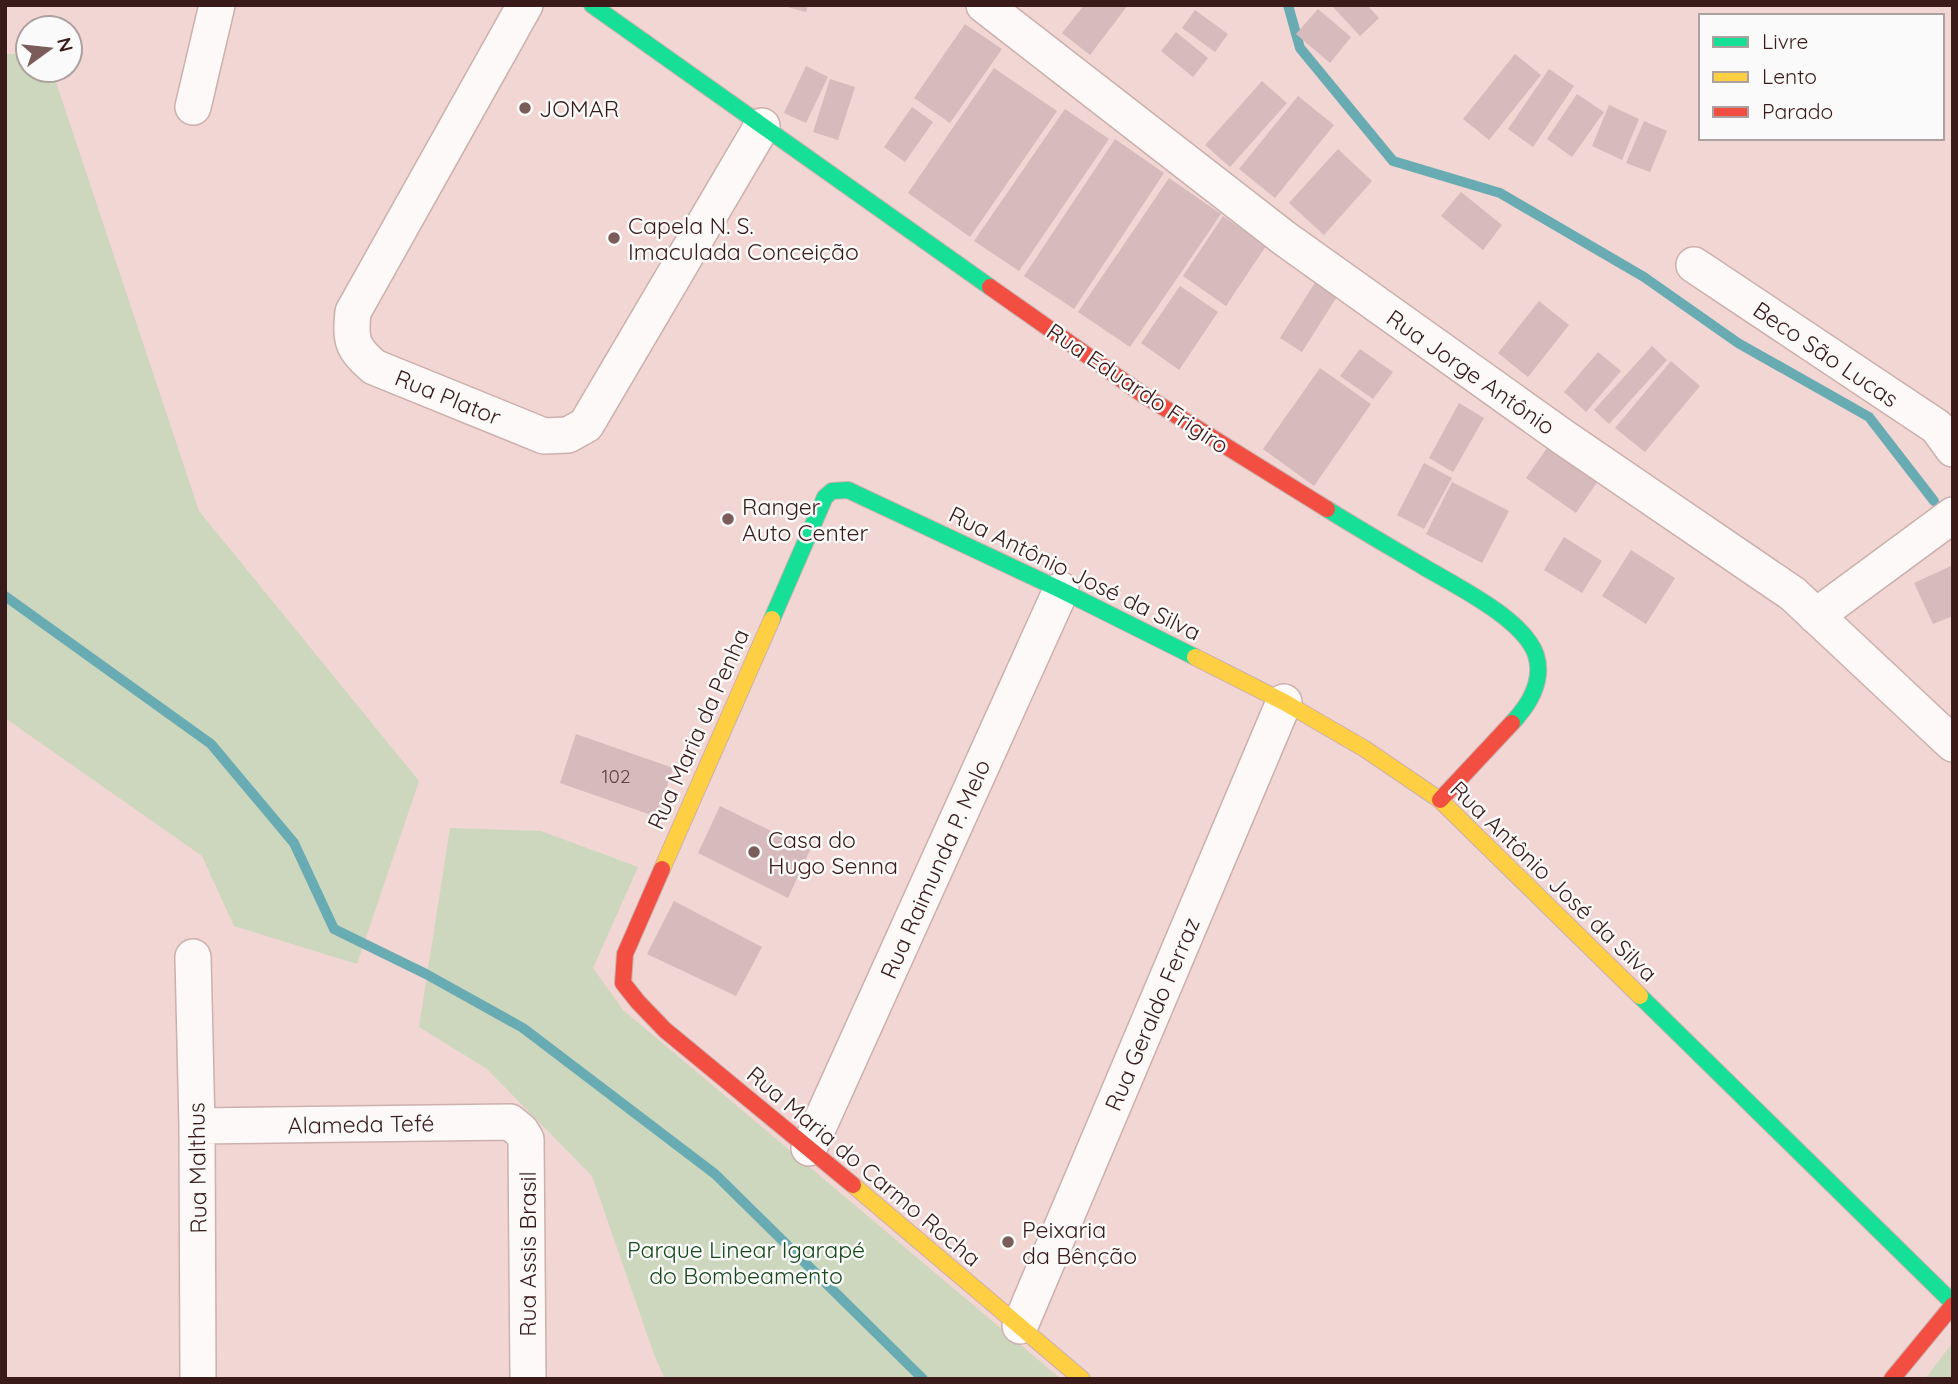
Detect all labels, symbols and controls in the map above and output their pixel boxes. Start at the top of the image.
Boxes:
north arrow [14,14,84,84]
legend [1699,14,1944,140]
text: Livre [1762,28,1808,54]
text: N [52,35,79,54]
text: Lento [1762,63,1817,89]
place label: JOMAR [539,94,619,123]
text: Parado [1762,98,1833,124]
marker: JOMAR [517,100,533,116]
place label: Capela N. S. Imaculada Conceição [628,211,859,266]
marker: Capela N. S. Imaculada Conceição [606,230,622,246]
street label: Beco São Lucas [1748,295,1904,413]
street label: Rua Jorge Antônio [1381,303,1561,441]
street label: Rua Eduardo Frigiro [1041,316,1235,460]
street label: Rua Plator [391,363,505,431]
place label: Ranger Auto Center [742,492,869,547]
street label: Rua Antônio José da Silva [944,499,1206,647]
marker: Ranger Auto Center [720,511,736,527]
street label: Rua Maria da Penha [641,624,755,834]
street label: Rua Raimunda P. Melo [874,755,996,983]
house number: 102 [602,764,630,788]
street label: Rua Antônio José da Silva [1444,774,1664,988]
place label: Casa do Hugo Senna [768,825,898,880]
marker: Casa do Hugo Senna [746,844,762,860]
street label: Rua Geraldo Ferraz [1098,913,1206,1115]
street label: Rua Maria do Carmo Rocha [741,1060,987,1272]
street label: Rua Malthus [181,1102,213,1234]
street label: Alameda Tefé [287,1108,435,1140]
street label: Rua Assis Brasil [513,1171,542,1337]
place label: Peixaria da Bênção [1022,1215,1137,1270]
marker: Peixaria da Bênção [1000,1234,1016,1250]
park label: Parque Linear Igarapé do Bombeamento [627,1235,865,1290]

